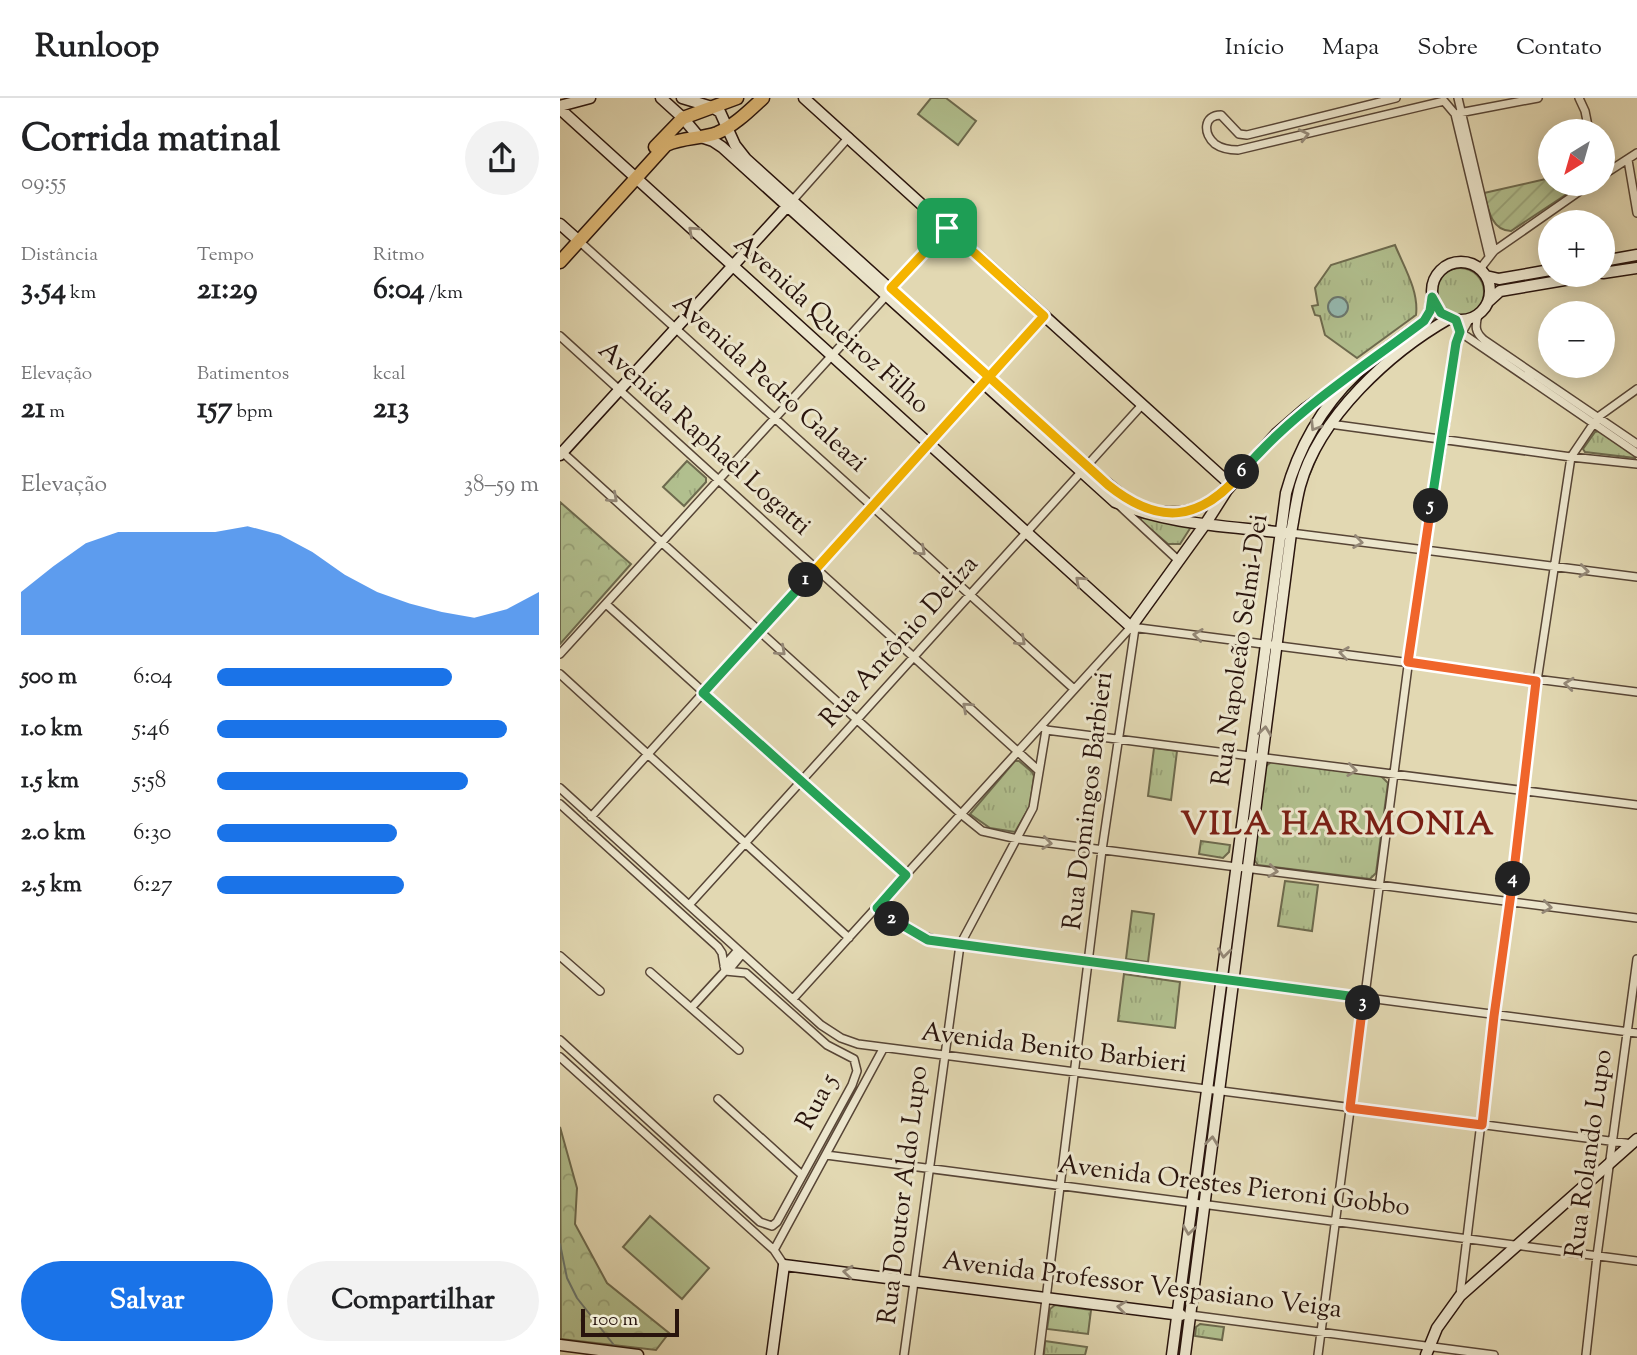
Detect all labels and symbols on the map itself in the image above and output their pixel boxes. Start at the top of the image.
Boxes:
north arrow [1538,119,1615,196]
one-way arrow [1298,128,1310,143]
pin [917,198,977,258]
one-way arrow [688,227,701,240]
street label: Avenida Queiroz Filho [725,227,937,423]
street label: Avenida Pedro Galeazi [663,286,875,482]
street label: Avenida Raphael Logatti [589,333,819,545]
one-way arrow [1311,419,1324,432]
pin: 6 [1224,454,1260,490]
pin: 5 [1414,488,1448,524]
one-way arrow [605,490,618,502]
street label: Rua Napoleão Selmi-Dei [1204,512,1278,788]
one-way arrow [1353,535,1364,550]
one-way arrow [913,543,926,555]
street label: Rua Antônio Deliza [812,547,988,737]
pin: 1 [789,562,824,598]
one-way arrow [1578,563,1590,578]
one-way arrow [1075,577,1088,590]
one-way arrow [1192,628,1203,643]
one-way arrow [1013,633,1026,646]
one-way arrow [773,643,786,656]
one-way arrow [1338,646,1350,661]
street label: Rua Domingos Barbieri [1055,670,1123,932]
one-way arrow [1563,677,1575,692]
one-way arrow [962,702,975,715]
one-way arrow [1258,725,1273,737]
one-way arrow [1346,762,1358,777]
district label: VILA HARMONIA [1180,802,1496,850]
one-way arrow [1041,835,1053,850]
pin: 4 [1496,862,1530,896]
one-way arrow [1267,864,1278,879]
one-way arrow [1541,899,1553,914]
pin: 2 [874,902,910,936]
one-way arrow [1217,948,1232,959]
pin: 3 [1346,986,1380,1020]
street label: Avenida Benito Barbieri [919,1014,1189,1084]
street label: Rua Rolando Lupo [1557,1047,1623,1261]
street label: Rua Doutor Aldo Lupo [870,1064,938,1326]
street label: Rua 5 [788,1067,848,1137]
one-way arrow [1204,1136,1219,1147]
street label: Avenida Orestes Pieroni Gobbo [1056,1147,1412,1227]
one-way arrow [1181,1224,1196,1235]
street label: Avenida Professor Vespasiano Veiga [940,1243,1344,1329]
one-way arrow [842,1265,854,1280]
one-way arrow [1117,1300,1128,1315]
scale bar [581,1306,679,1338]

